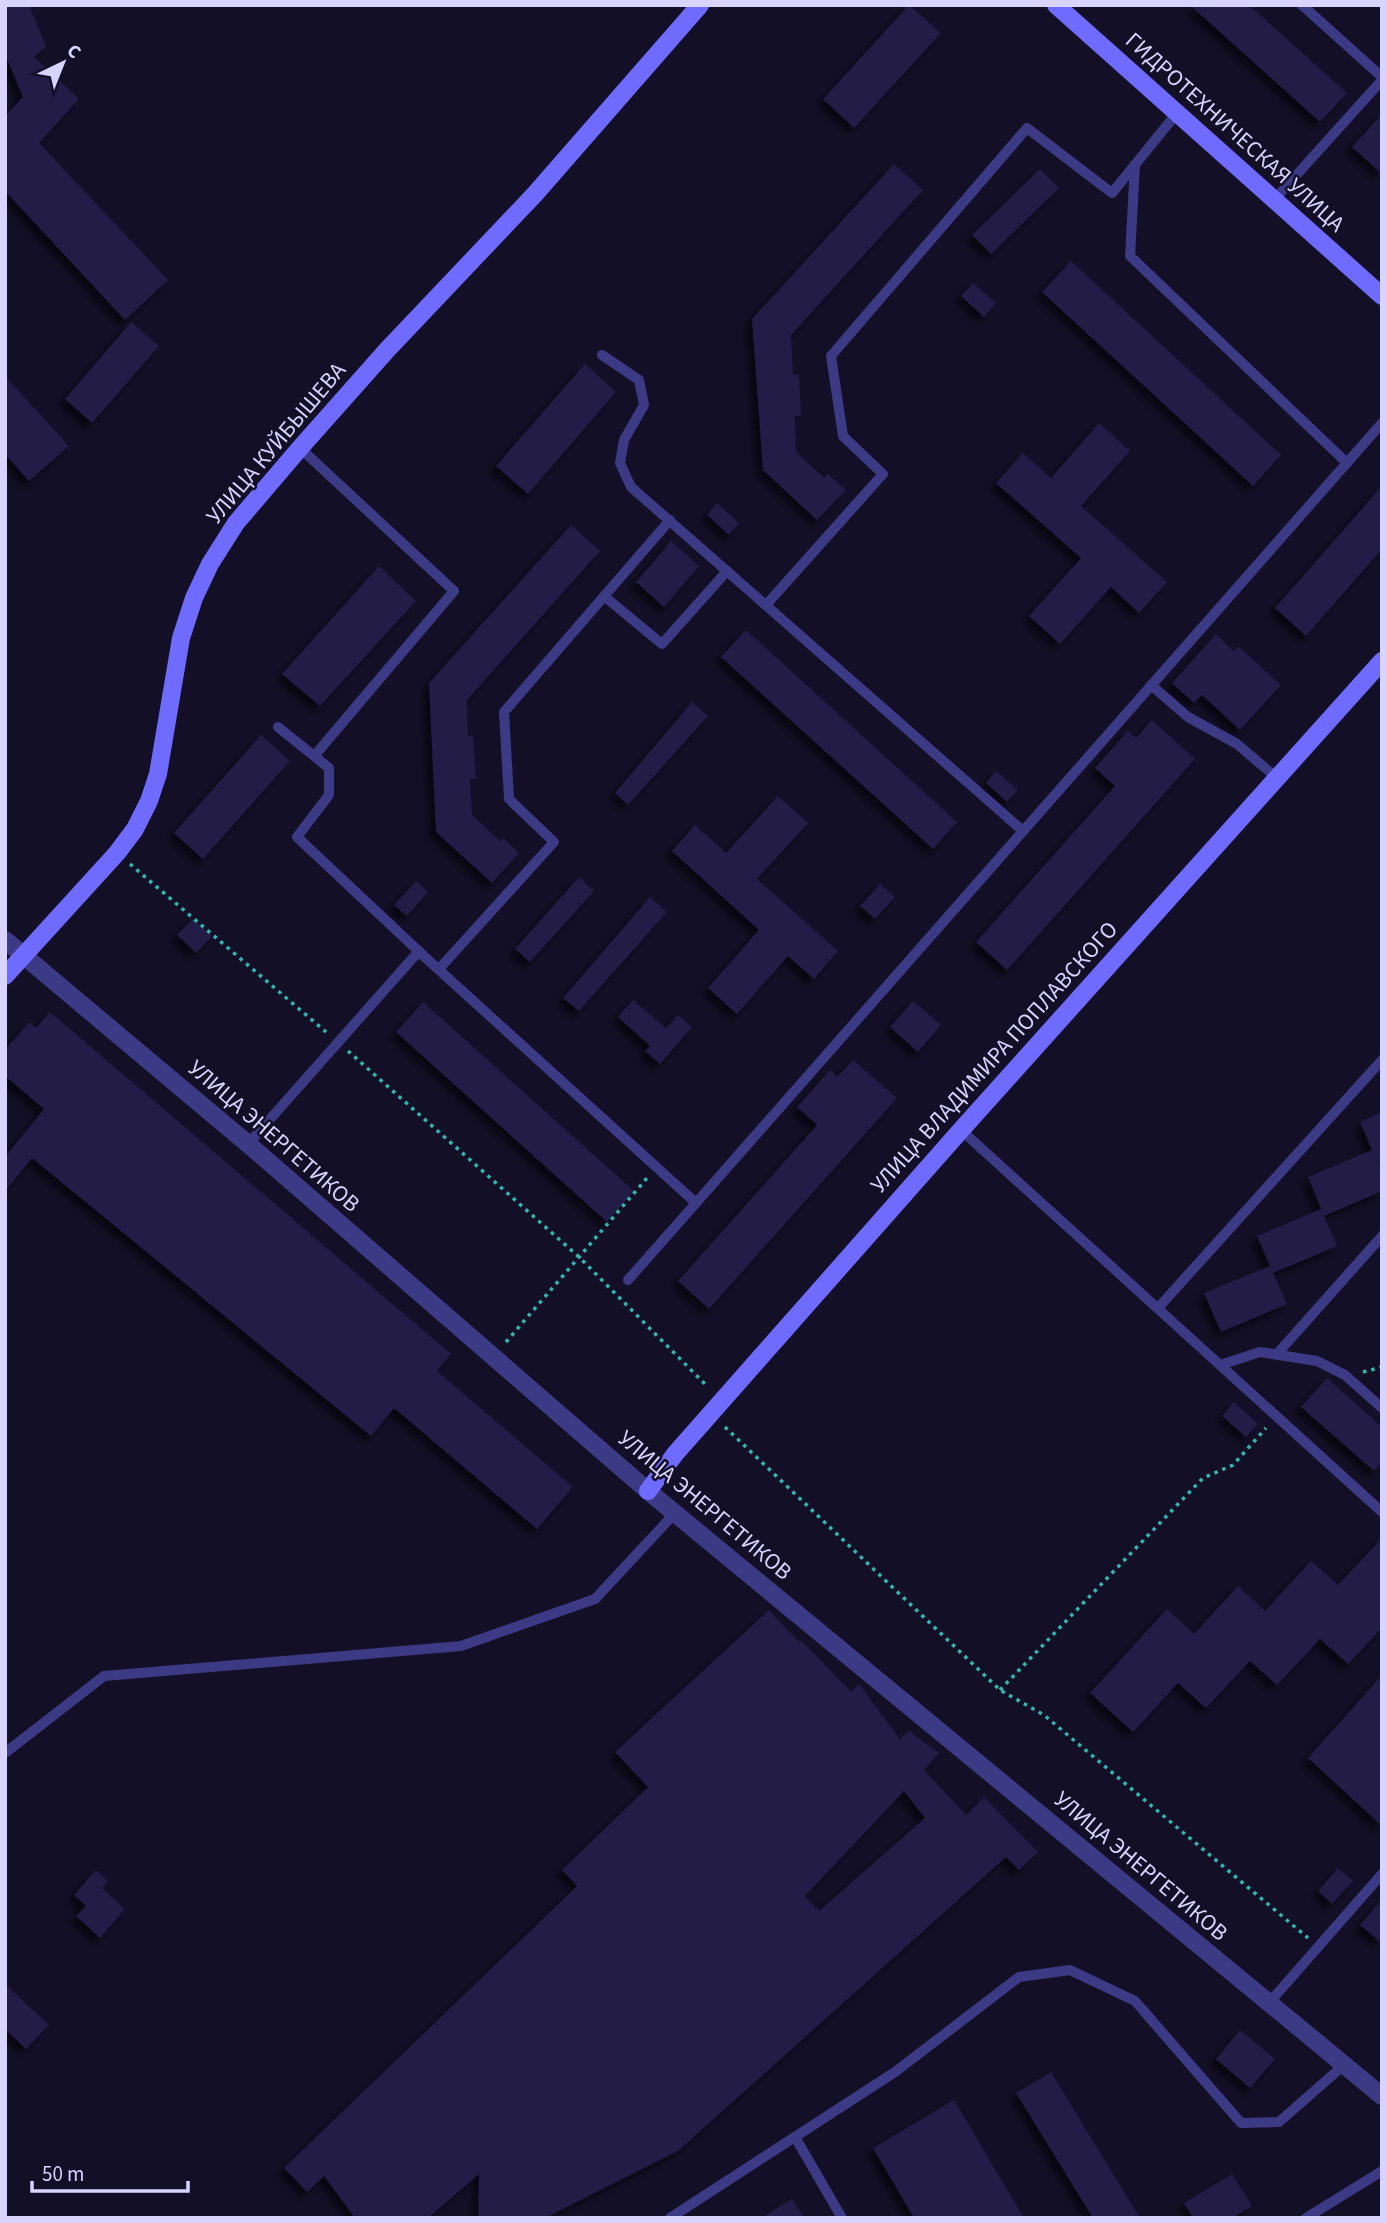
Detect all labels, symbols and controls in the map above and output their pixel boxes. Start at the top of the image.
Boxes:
street label: ГИДРОТЕХНИЧЕСКАЯ УЛИЦА [1118,24,1352,240]
north arrow [28,28,98,98]
text: С [60,38,87,65]
street label: УЛИЦА КУЙБЫШЕВА [198,355,354,531]
street label: УЛИЦА ВЛАДИМИРА ПОПЛАВСКОГО [863,914,1125,1200]
street label: УЛИЦА ЭНЕРГЕТИКОВ [181,1052,367,1220]
street label: УЛИЦА ЭНЕРГЕТИКОВ [611,1422,799,1588]
street label: УЛИЦА ЭНЕРГЕТИКОВ [1047,1783,1235,1949]
scale bar [32,2150,187,2194]
text: 50 m [42,2159,84,2189]

